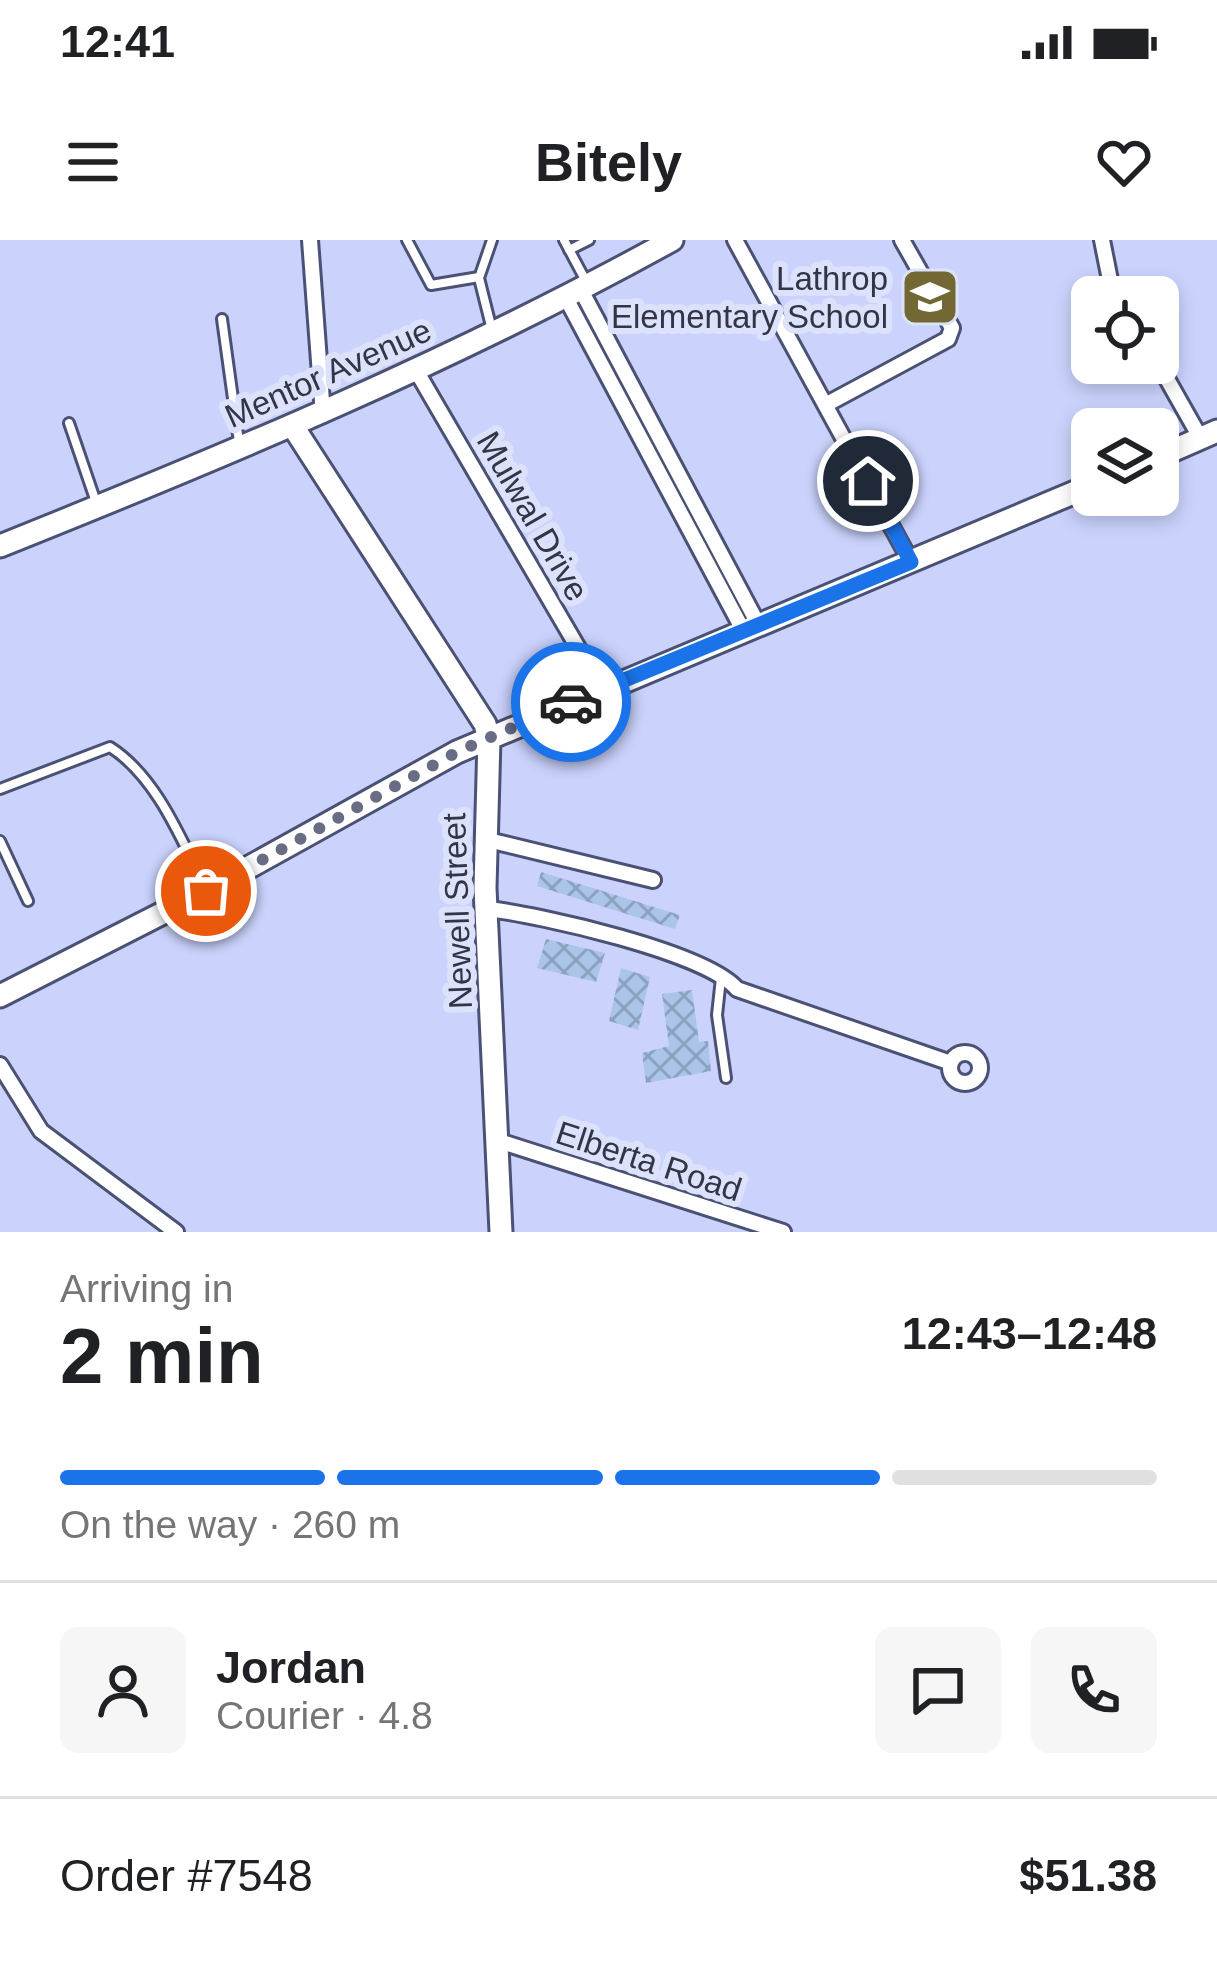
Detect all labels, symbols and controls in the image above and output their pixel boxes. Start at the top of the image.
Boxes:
text: 12:41 [60,16,175,67]
icon: menu [60,129,126,195]
icon: heart [1091,129,1157,195]
text: Bitely [535,132,682,192]
place label: Lathrop Elementary School [611,260,888,335]
school or university icon: Lathrop Elementary School [899,266,961,328]
map controls [1071,276,1179,516]
button: locate [1071,276,1179,384]
street label: Mentor Avenue [219,311,437,435]
button: layers [1071,408,1179,516]
street label: Mulwal Drive [470,425,596,607]
pin [817,430,919,532]
icon: home [835,448,901,514]
courier [511,642,631,762]
icon: car [538,669,604,735]
street label: Newell Street [435,812,479,1010]
pin [155,840,257,942]
icon: bag [173,858,239,924]
street label: Elberta Road [552,1114,746,1208]
text: Arriving in [60,1267,233,1310]
text: 12:43–12:48 [902,1308,1157,1359]
text: 2 min [60,1312,264,1400]
text: On the way · 260 m [60,1503,400,1546]
button: person [60,1627,186,1753]
button: chat [875,1627,1001,1753]
button: phone [1031,1627,1157,1753]
text: Jordan [216,1642,366,1693]
text: Courier · 4.8 [216,1694,433,1737]
text: Order #7548 [60,1850,313,1901]
text: $51.38 [1019,1850,1157,1901]

